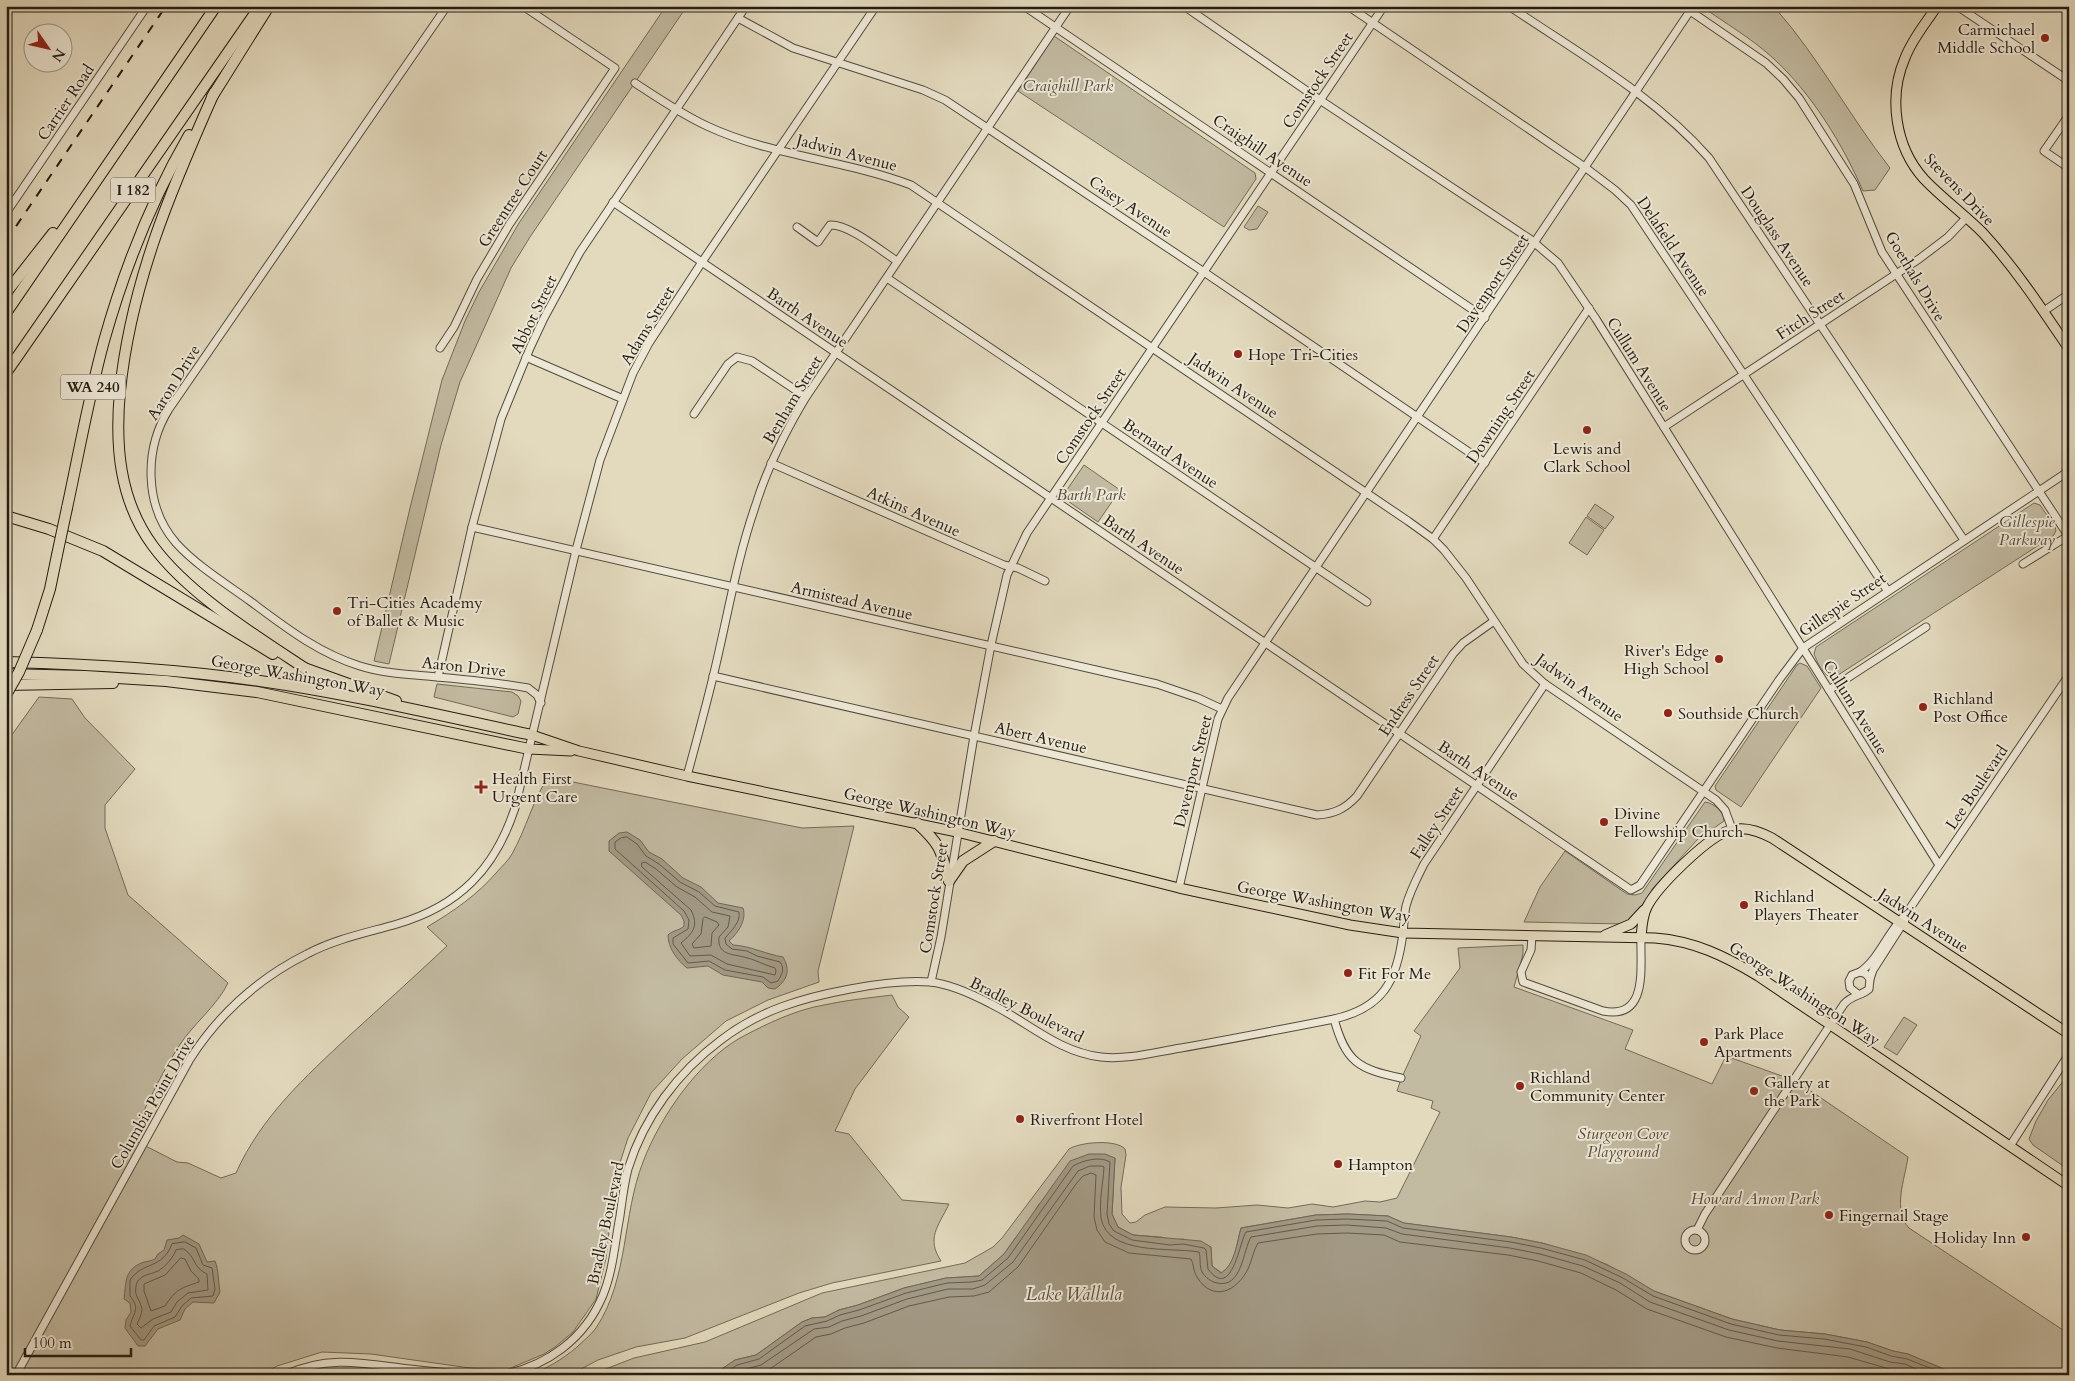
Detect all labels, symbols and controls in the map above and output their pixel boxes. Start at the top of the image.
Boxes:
place label: Carmichael Middle School [1937,19,2035,59]
north arrow [22,22,72,72]
street label: Comstock Street [1277,28,1358,133]
marker: Carmichael Middle School [2039,32,2051,44]
text: N [47,45,70,65]
street label: Carrier Road [32,60,100,145]
park label: Craighill Park [1023,75,1113,97]
street label: Craighill Avenue [1208,109,1317,192]
street label: Jadwin Avenue [792,128,900,177]
street label: Greentree Court [473,145,553,252]
street label: Stevens Drive [1919,149,2000,231]
street label: Casey Avenue [1084,171,1177,243]
road number: I 182 [110,178,156,202]
street label: Douglass Avenue [1735,182,1819,291]
street label: Delafield Avenue [1632,192,1715,301]
street label: Goethals Drive [1880,227,1951,326]
street label: Davenport Street [1451,230,1534,337]
street label: Abbot Street [505,271,562,357]
street label: Adams Street [616,282,680,369]
street label: Barth Avenue [762,283,852,353]
street label: Fitch Street [1772,284,1849,345]
street label: Cullum Avenue [1601,313,1677,416]
street label: Aaron Drive [142,341,206,424]
place label: Hope Tri-Cities [1248,344,1358,366]
street label: Jadwin Avenue [1183,347,1282,424]
marker: Hope Tri-Cities [1232,348,1244,360]
street label: Benham Street [758,351,828,448]
street label: Comstock Street [1050,364,1131,469]
street label: Downing Street [1461,365,1540,468]
road number: WA 240 [61,374,126,400]
street label: Bernard Avenue [1118,414,1222,494]
marker: Lewis and Clark School [1581,424,1593,436]
place label: Lewis and Clark School [1543,438,1631,478]
street label: Atkins Avenue [863,482,964,542]
park label: Barth Park [1056,484,1126,506]
street label: Barth Avenue [1098,510,1188,580]
park label: Gillespie Parkway [1999,511,2056,551]
street label: Gillespie Street [1795,567,1891,642]
street label: Armistead Avenue [789,576,915,626]
place label: Tri-Cities Academy of Ballet & Music [347,592,483,632]
marker: Tri-Cities Academy of Ballet & Music [331,605,343,617]
place label: River's Edge High School [1624,640,1709,680]
street label: Jadwin Avenue [1529,647,1628,727]
street label: George Washington Way [209,650,387,702]
street label: Endress Street [1373,650,1444,741]
street label: Aaron Drive [421,652,507,682]
marker: River's Edge High School [1713,653,1725,665]
street label: Cullum Avenue [1817,656,1893,759]
place label: Richland Post Office [1933,688,2008,728]
marker: Richland Post Office [1917,701,1929,713]
place label: Southside Church [1678,703,1799,725]
marker: Southside Church [1662,707,1674,719]
street label: Davenport Street [1168,713,1218,830]
street label: Abert Avenue [992,717,1089,759]
street label: Barth Avenue [1433,736,1523,806]
street label: Lee Boulevard [1940,741,2013,834]
place label: Health First Urgent Care [492,768,578,808]
marker: Health First Urgent Care [474,780,488,794]
street label: George Washington Way [841,782,1019,844]
street label: Falley Street [1405,782,1469,863]
place label: Divine Fellowship Church [1614,803,1743,843]
marker: Divine Fellowship Church [1598,816,1610,828]
street label: Comstock Street [914,841,954,955]
street label: George Washington Way [1235,876,1413,928]
street label: Jadwin Avenue [1872,882,1973,958]
place label: Richland Players Theater [1754,886,1859,926]
marker: Richland Players Theater [1738,899,1750,911]
street label: George Washington Way [1725,937,1885,1051]
place label: Fit For Me [1358,963,1431,985]
marker: Fit For Me [1342,967,1354,979]
street label: Bradley Boulevard [966,972,1088,1048]
place label: Park Place Apartments [1714,1023,1792,1063]
street label: Columbia Point Drive [106,1031,200,1174]
marker: Park Place Apartments [1698,1036,1710,1048]
place label: Richland Community Center [1530,1067,1665,1107]
place label: Gallery at the Park [1764,1072,1830,1112]
marker: Richland Community Center [1514,1080,1526,1092]
marker: Gallery at the Park [1748,1085,1760,1097]
place label: Riverfront Hotel [1030,1109,1143,1131]
marker: Riverfront Hotel [1014,1113,1026,1125]
park label: Sturgeon Cove Playground [1577,1123,1669,1163]
place label: Hampton [1348,1154,1413,1176]
marker: Hampton [1332,1158,1344,1170]
street label: Bradley Boulevard [582,1159,630,1287]
park label: Howard Amon Park [1691,1188,1819,1210]
place label: Fingernail Stage [1839,1205,1949,1227]
marker: Fingernail Stage [1823,1209,1835,1221]
place label: Holiday Inn [1934,1227,2016,1249]
marker: Holiday Inn [2020,1231,2032,1243]
water label: Lake Wallula [1026,1282,1122,1307]
scale bar [25,1326,131,1358]
text: 100 m [32,1333,72,1353]

